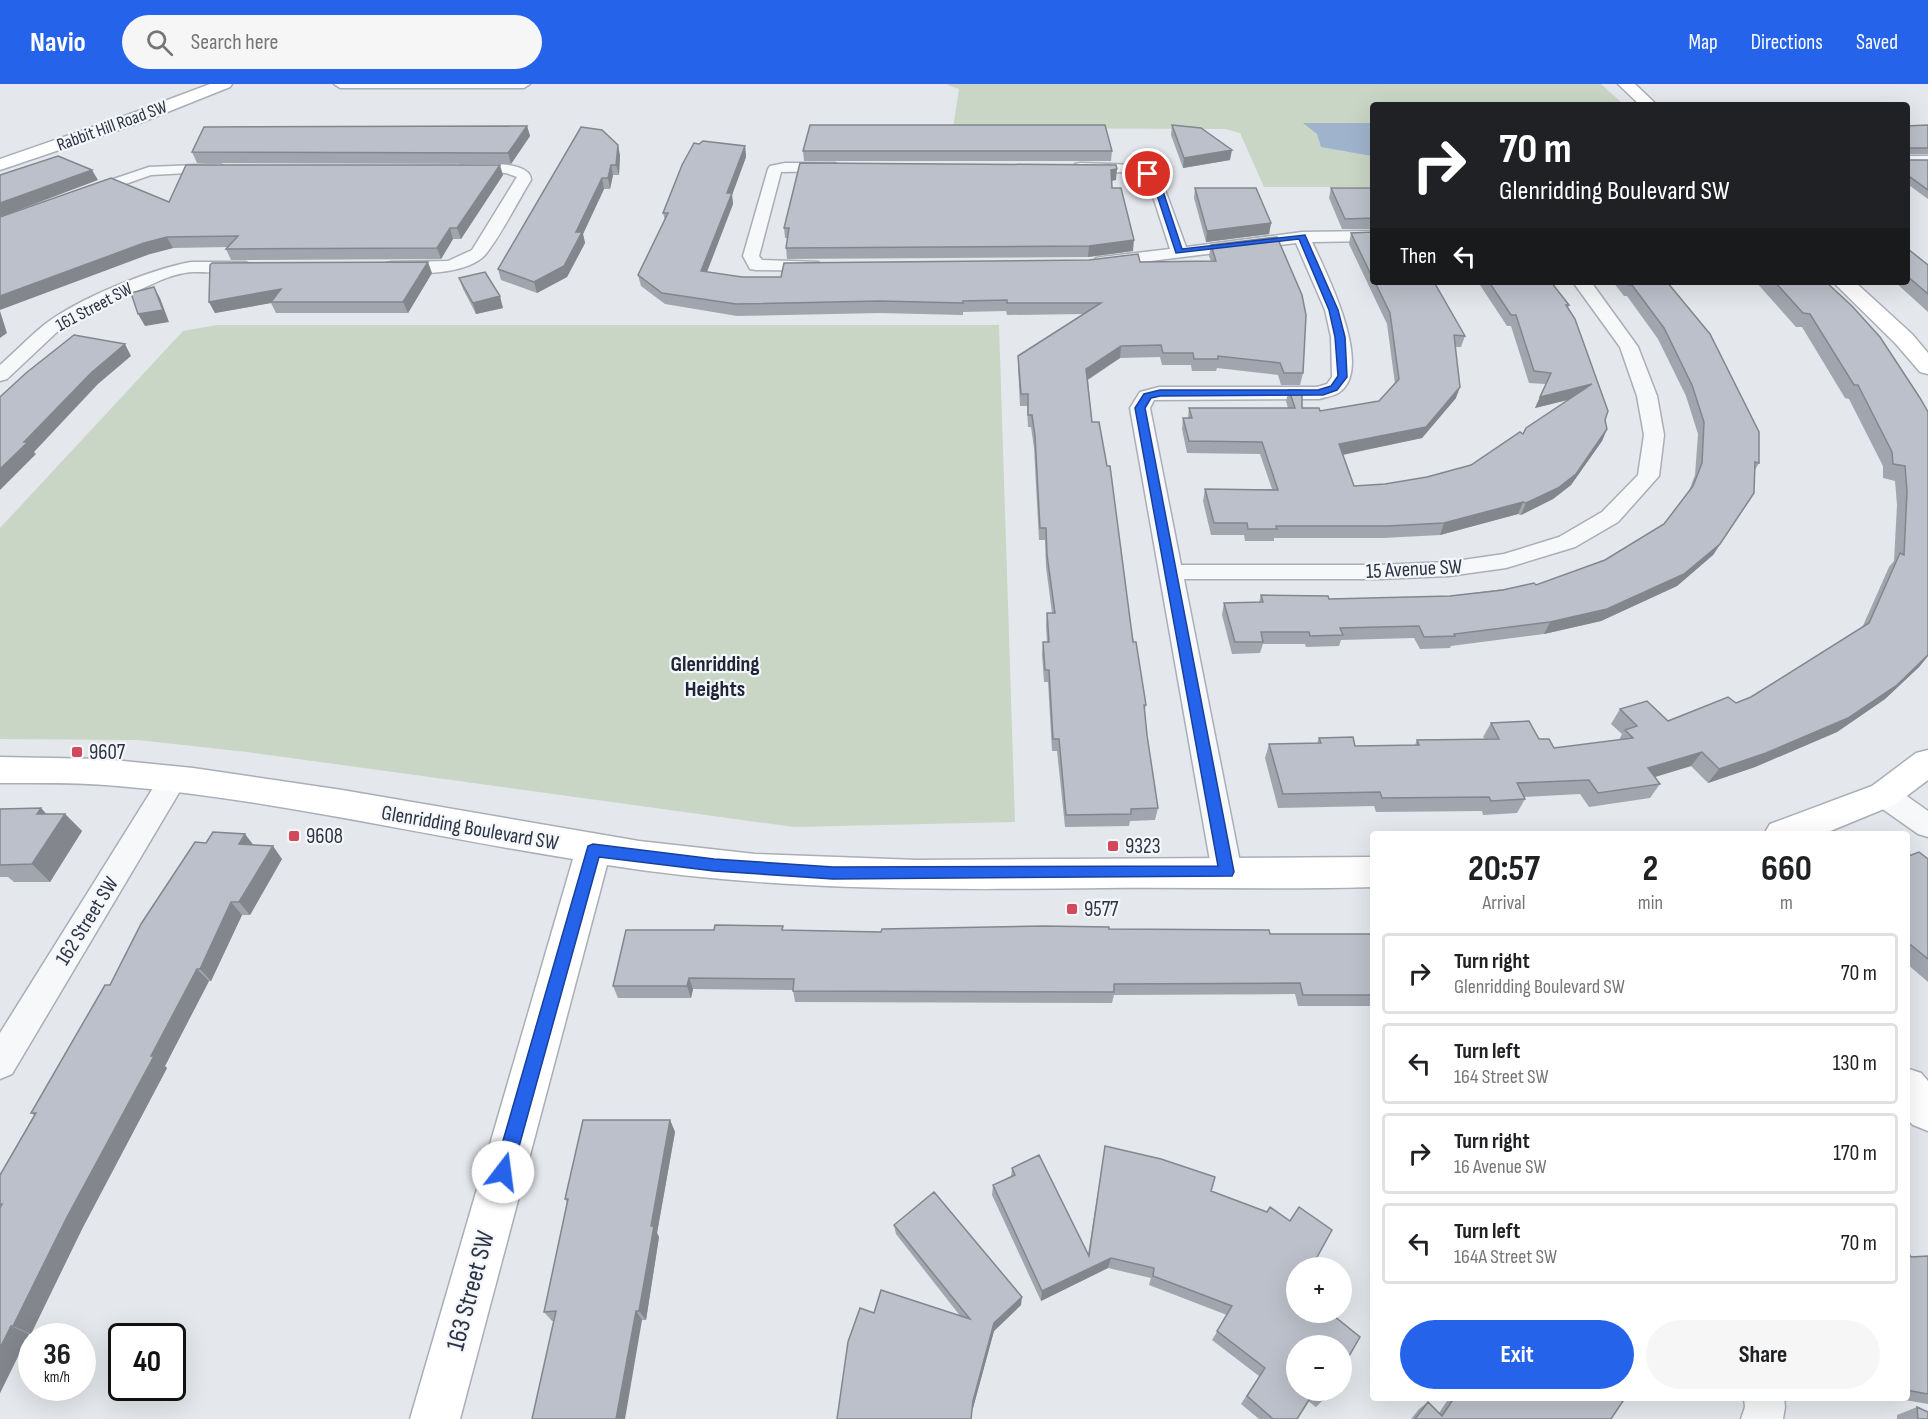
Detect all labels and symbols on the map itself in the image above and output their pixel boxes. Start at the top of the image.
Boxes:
street label: Rabbit Hill Road SW [54,96,170,156]
pin [1122,148,1173,199]
street label: 161 Street SW [52,278,136,336]
street label: 15 Avenue SW [1365,554,1463,584]
district label: Glenridding Heights [670,651,760,703]
place label: 9607 [89,740,126,765]
marker: 9607 [70,745,84,759]
street label: Glenridding Boulevard SW [380,800,561,856]
place label: 9608 [306,824,343,849]
marker: 9608 [287,829,301,843]
place label: 9323 [1125,834,1161,859]
marker: 9323 [1106,839,1120,853]
street label: 162 Street SW [50,872,124,970]
place label: 9577 [1084,897,1119,922]
marker: 9577 [1065,902,1079,916]
position arrow [471,1140,535,1204]
street label: 163 Street SW [440,1228,502,1354]
speed limit sign: 40 [108,1323,186,1401]

